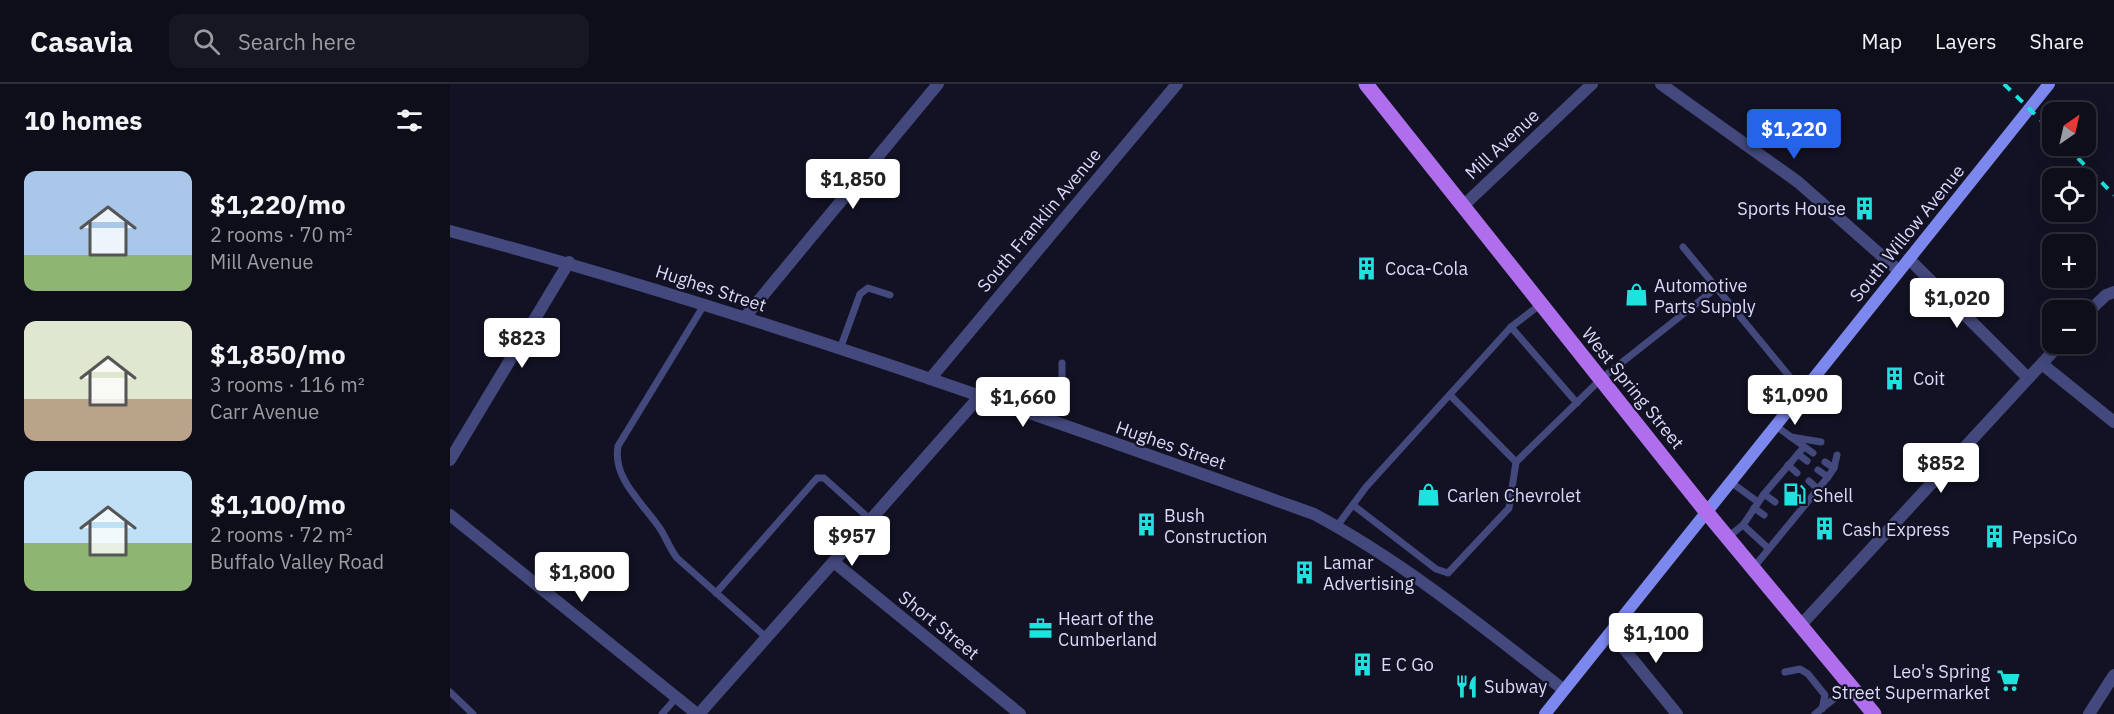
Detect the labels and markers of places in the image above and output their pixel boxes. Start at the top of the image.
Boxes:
pin: $1,220 [1745,109,1843,160]
pin: $1,850 [804,159,902,210]
building icon: Sports House [1851,195,1877,221]
place label: Sports House [1737,197,1846,220]
building icon: Coca-Cola [1354,255,1380,281]
place label: Coca-Cola [1385,257,1468,280]
place label: Automotive Parts Supply [1654,274,1756,318]
pin: $1,020 [1908,278,2006,329]
shop icon: Automotive Parts Supply [1623,282,1649,308]
pin: $823 [486,318,558,369]
building icon: Coit [1882,365,1908,391]
place label: Coit [1913,367,1945,390]
pin: $1,090 [1746,375,1844,426]
pin: $1,660 [974,377,1072,428]
pin: $852 [1905,443,1977,494]
shop icon: Carlen Chevrolet [1416,482,1442,508]
fuel station icon: Shell [1782,482,1808,508]
place label: Carlen Chevrolet [1447,484,1581,507]
place label: Shell [1813,484,1853,507]
place label: Bush Construction [1164,504,1267,548]
building icon: Bush Construction [1133,512,1159,538]
pin: $957 [816,516,888,567]
building icon: Cash Express [1811,516,1837,542]
place label: Cash Express [1842,518,1950,541]
building icon: PepsiCo [1981,524,2007,550]
place label: PepsiCo [2012,526,2077,549]
place label: Lamar Advertising [1323,551,1415,595]
pin: $1,800 [533,552,631,603]
building icon: Lamar Advertising [1292,559,1318,585]
place label: Heart of the Cumberland [1058,607,1157,651]
pin: $1,100 [1607,613,1705,664]
office icon: Heart of the Cumberland [1027,615,1053,641]
building icon: E C Go [1350,651,1376,677]
place label: E C Go [1381,653,1434,676]
place label: Leo's Spring Street Supermarket [1831,660,1990,704]
supermarket icon: Leo's Spring Street Supermarket [1995,668,2021,694]
restaurant icon: Subway [1453,673,1479,699]
place label: Subway [1484,675,1547,698]

